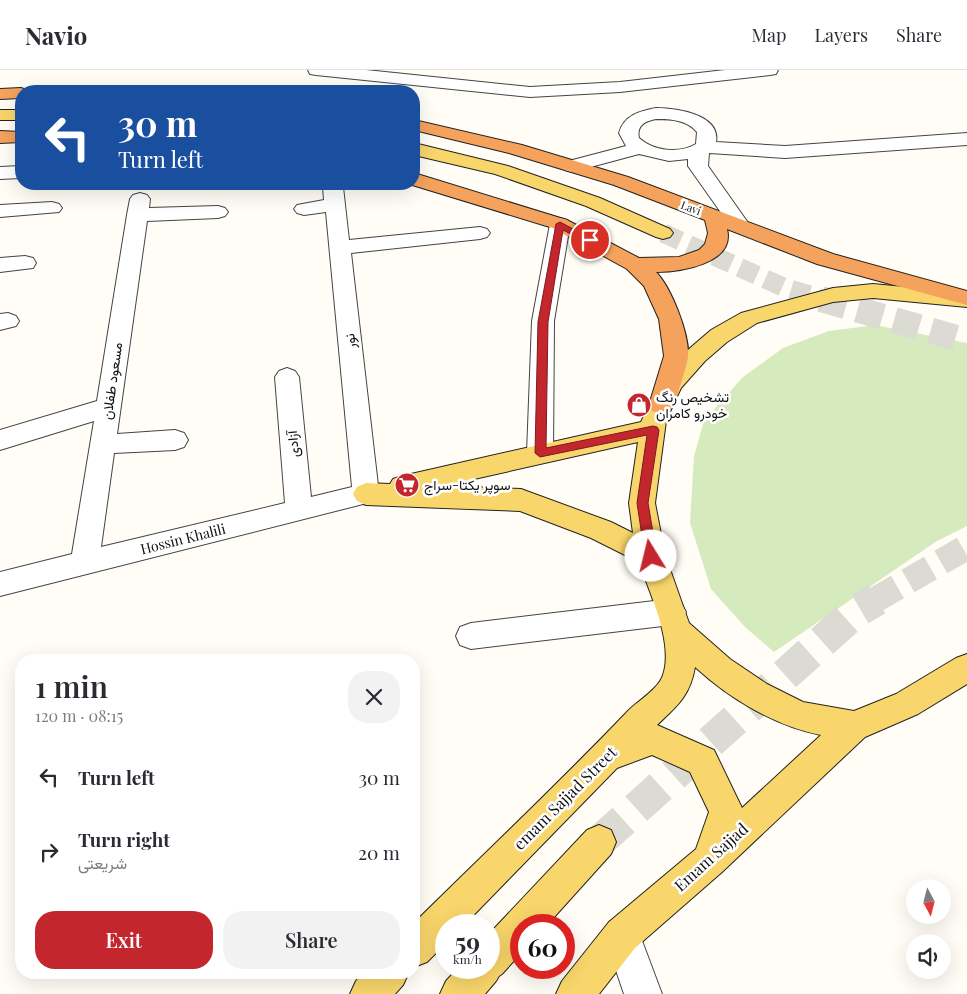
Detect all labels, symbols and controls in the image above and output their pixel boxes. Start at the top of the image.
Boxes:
text: Navio [25,19,87,51]
text: Map [751,23,786,47]
text: Layers [814,23,868,47]
text: Share [896,23,942,47]
text: 30 m [118,99,198,146]
icon: left [35,105,100,170]
text: Turn left [118,144,203,174]
street label: Lavi [679,197,703,218]
pin [569,219,611,261]
icon: arrive [576,226,604,254]
street label: نور [339,333,360,351]
street label: مسعود طفلان [97,341,126,421]
place label: تشخیص رنگ خودرو کامران [656,387,729,422]
shop icon: تشخیص رنگ خودرو کامران [626,392,652,418]
street label: آزادی [282,428,303,458]
supermarket icon: سوپر یکتا-سراج [394,472,420,498]
place label: سوپر یکتا-سراج [424,475,511,496]
street label: Hossin Khalili [138,519,227,558]
position arrow [624,529,676,581]
text: 1 min [35,666,108,706]
button: close [348,671,400,723]
text: 120 m · 08:15 [35,705,123,726]
street label: emam Sajjad Street [508,741,621,854]
icon: left [35,763,63,791]
text: Turn left [78,764,155,790]
text: 30 m [358,764,400,790]
street label: Emam Sajjad [669,818,752,895]
text: Turn right [78,826,170,852]
icon: right [35,838,63,866]
text: 20 m [358,839,400,865]
text: شریعتی [78,852,127,873]
north arrow [906,879,951,924]
map controls [906,879,951,979]
button: Exit [35,911,213,969]
button: Share [223,911,400,969]
speed limit sign: 60 [510,914,575,979]
text: 59 [455,924,480,957]
button: sound [906,934,951,979]
text: km/h [453,951,482,967]

